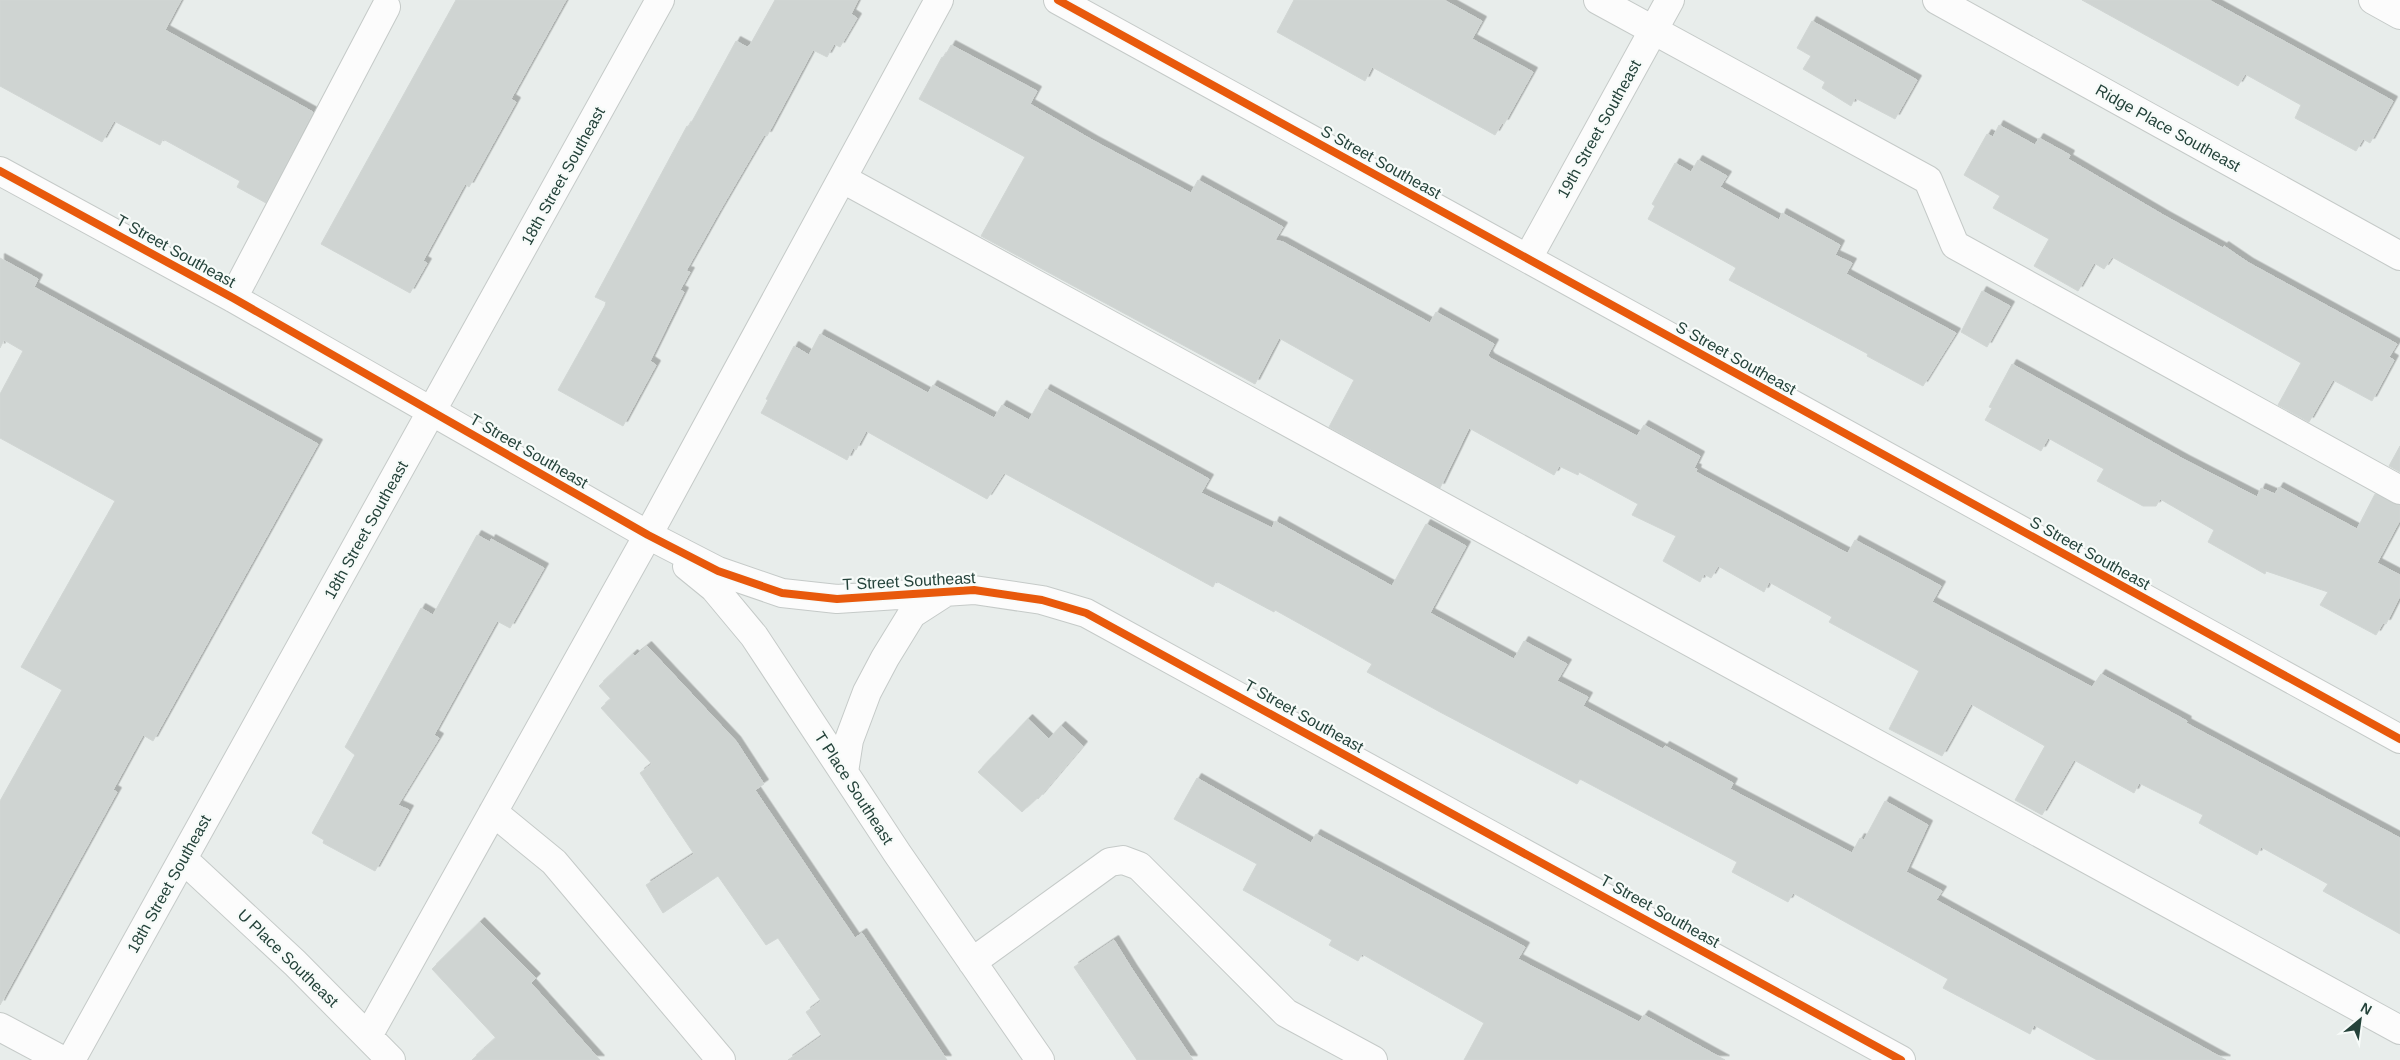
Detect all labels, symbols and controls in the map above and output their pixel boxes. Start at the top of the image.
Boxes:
street label: 19th Street Southeast [1554,57,1644,201]
street label: Ridge Place Southeast [2093,81,2244,175]
street label: 18th Street Southeast [518,104,608,248]
street label: S Street Southeast [1318,122,1444,202]
street label: T Street Southeast [114,211,239,291]
street label: S Street Southeast [1673,318,1799,398]
street label: T Street Southeast [467,410,591,492]
street label: 18th Street Southeast [321,458,411,602]
street label: S Street Southeast [2027,513,2153,593]
street label: T Street Southeast [842,569,976,593]
street label: T Street Southeast [1242,676,1367,756]
street label: T Place Southeast [811,729,897,848]
street label: 18th Street Southeast [124,812,214,956]
street label: T Street Southeast [1598,871,1723,951]
street label: U Place Southeast [234,906,342,1011]
north arrow [2335,995,2385,1045]
text: N [2358,999,2375,1018]

